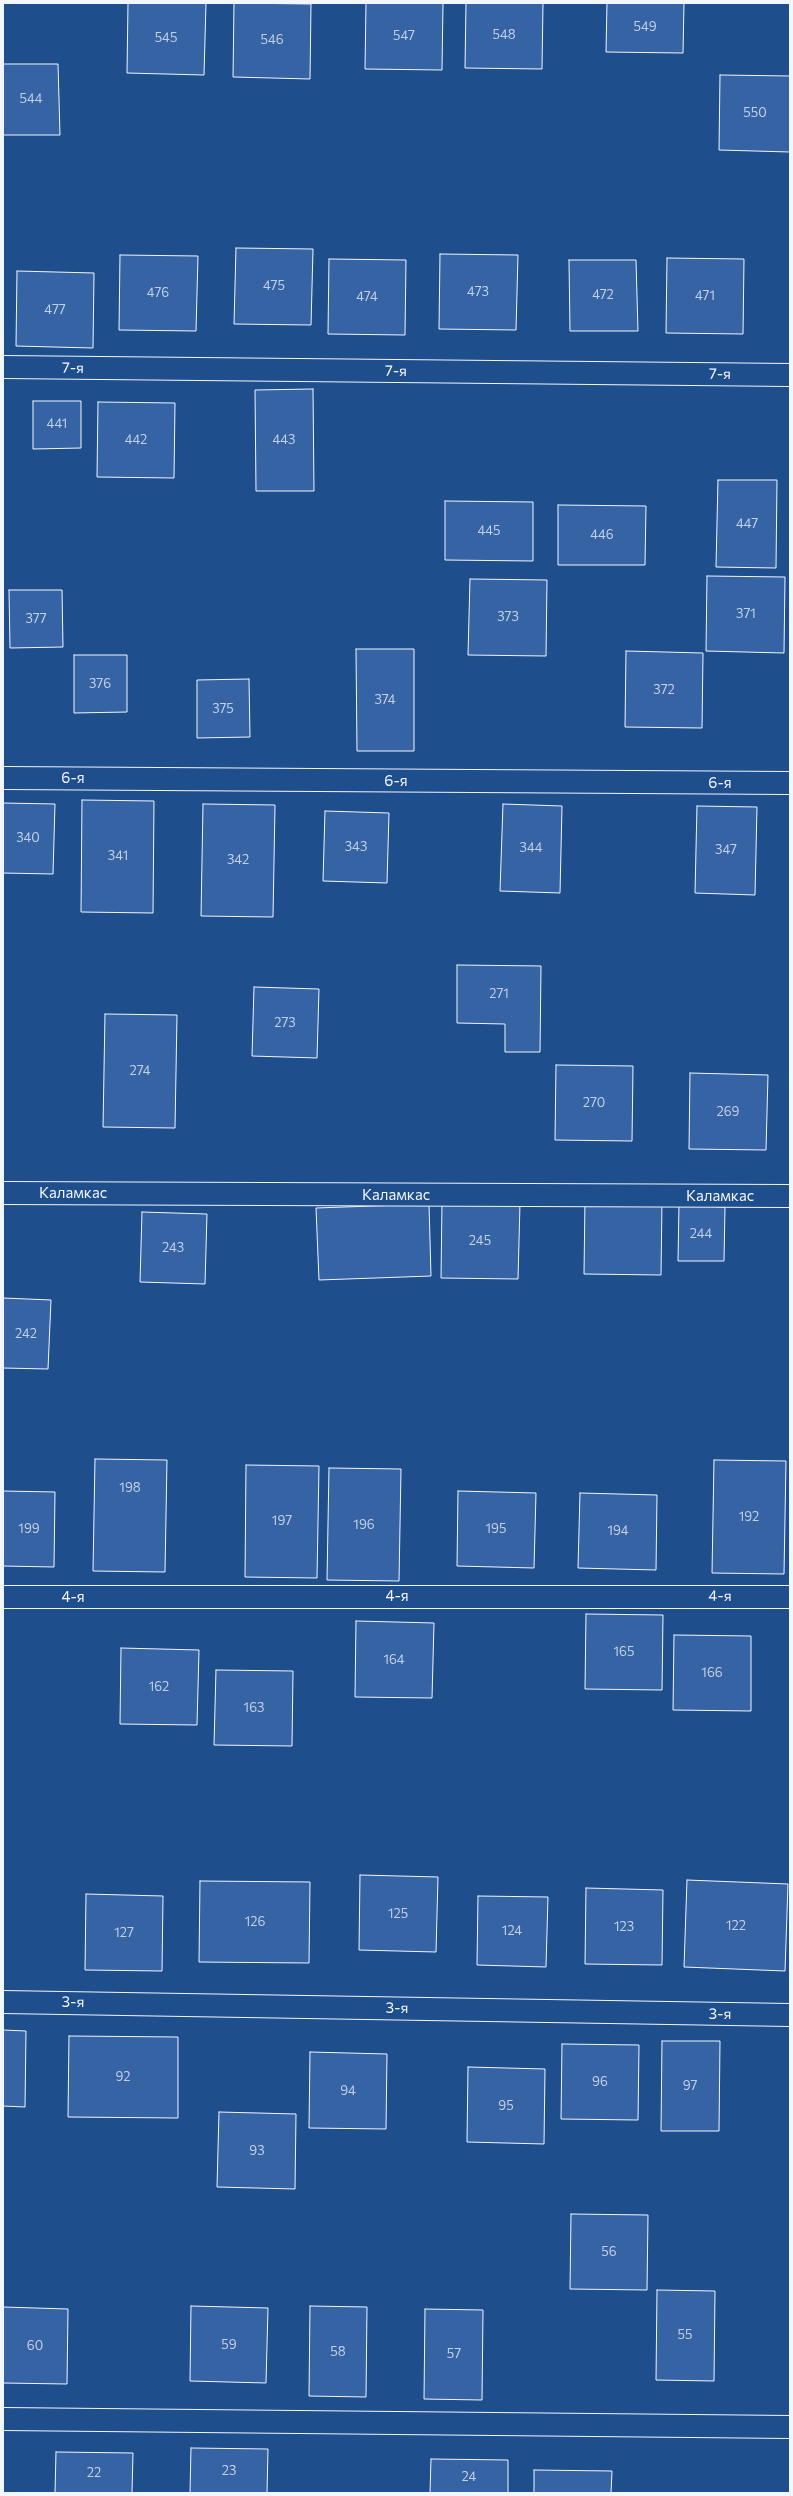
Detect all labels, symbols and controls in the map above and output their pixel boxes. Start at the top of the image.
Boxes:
house number: 549 [633,19,657,35]
house number: 548 [492,27,516,43]
house number: 547 [393,28,415,44]
house number: 545 [155,30,177,46]
house number: 546 [260,32,284,48]
house number: 544 [19,91,43,107]
house number: 550 [743,105,767,121]
house number: 475 [263,278,285,294]
house number: 473 [467,284,489,300]
house number: 476 [147,285,169,301]
house number: 472 [592,287,614,303]
house number: 471 [695,288,715,304]
house number: 474 [356,289,378,305]
house number: 477 [44,302,66,318]
street label: 7-я [62,359,84,377]
street label: 7-я [385,362,407,380]
street label: 7-я [709,365,731,383]
house number: 441 [47,416,67,432]
house number: 442 [125,432,147,448]
house number: 443 [272,432,296,448]
house number: 447 [736,516,758,532]
house number: 445 [477,523,501,539]
house number: 446 [590,527,614,543]
house number: 371 [736,606,756,622]
house number: 373 [497,609,519,625]
house number: 377 [25,611,47,627]
house number: 376 [89,676,111,692]
house number: 372 [653,682,675,698]
house number: 374 [374,692,396,708]
house number: 375 [212,701,234,717]
street label: 6-я [61,769,85,787]
street label: 6-я [384,772,408,790]
street label: 6-я [708,774,732,792]
house number: 340 [16,830,40,846]
house number: 343 [345,839,367,855]
house number: 344 [519,840,543,856]
house number: 347 [715,842,737,858]
house number: 341 [108,848,128,864]
house number: 342 [227,852,249,868]
house number: 271 [489,986,509,1002]
house number: 273 [274,1015,296,1031]
house number: 274 [129,1063,151,1079]
house number: 270 [583,1095,605,1111]
house number: 269 [717,1104,739,1120]
street label: Каламкас [39,1184,107,1202]
street label: Каламкас [362,1186,430,1204]
street label: Каламкас [686,1187,754,1205]
house number: 244 [690,1226,712,1242]
house number: 245 [469,1233,491,1249]
house number: 243 [162,1240,184,1256]
house number: 242 [15,1326,37,1342]
house number: 198 [119,1480,141,1496]
house number: 192 [739,1509,759,1525]
house number: 197 [272,1513,292,1529]
house number: 196 [353,1517,375,1533]
house number: 199 [18,1521,40,1537]
house number: 195 [486,1521,506,1537]
house number: 194 [607,1523,629,1539]
street label: 4-я [385,1587,409,1605]
street label: 4-я [708,1587,732,1605]
street label: 4-я [61,1588,85,1606]
house number: 165 [614,1644,634,1660]
house number: 164 [383,1652,405,1668]
house number: 166 [701,1665,723,1681]
house number: 162 [149,1679,169,1695]
house number: 163 [244,1700,264,1716]
house number: 125 [388,1906,408,1922]
house number: 126 [245,1914,265,1930]
house number: 122 [726,1918,746,1934]
house number: 123 [614,1919,634,1935]
house number: 124 [502,1923,522,1939]
house number: 127 [114,1925,134,1941]
street label: 3-я [61,1993,85,2011]
street label: 3-я [385,1999,409,2017]
street label: 3-я [708,2005,732,2023]
house number: 92 [115,2069,131,2085]
house number: 96 [592,2074,608,2090]
house number: 97 [683,2078,697,2094]
house number: 94 [340,2083,356,2099]
house number: 95 [498,2098,514,2114]
house number: 93 [249,2143,265,2159]
house number: 56 [601,2244,617,2260]
house number: 55 [678,2327,692,2343]
house number: 59 [221,2337,237,2353]
house number: 60 [27,2338,43,2354]
house number: 58 [330,2344,346,2360]
house number: 57 [447,2346,461,2362]
house number: 23 [222,2463,236,2479]
house number: 22 [87,2465,101,2481]
house number: 24 [462,2469,476,2485]

